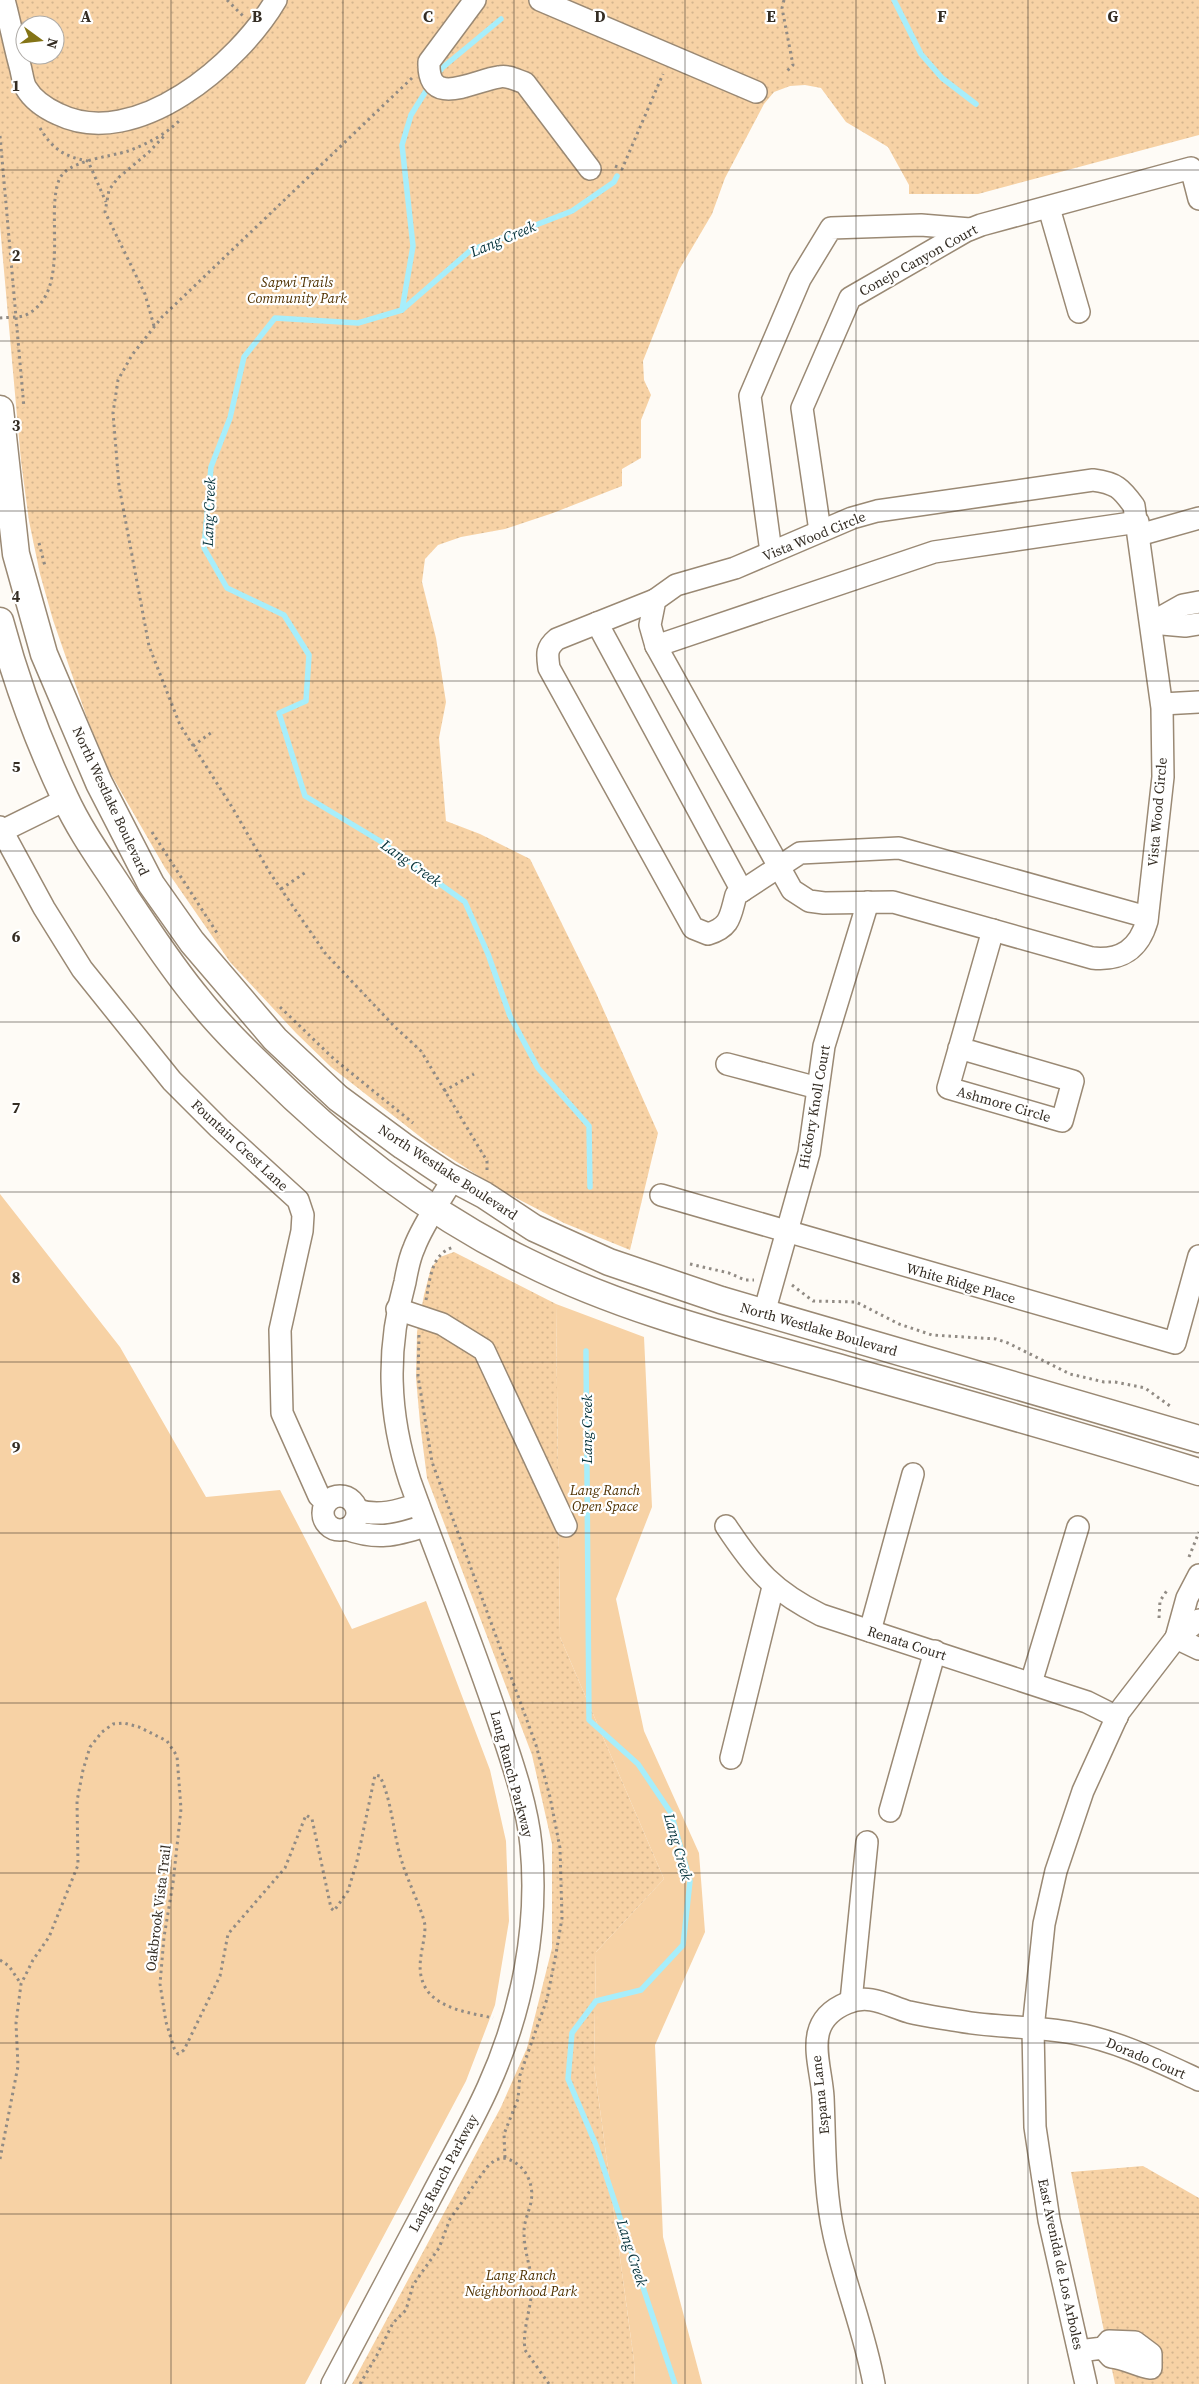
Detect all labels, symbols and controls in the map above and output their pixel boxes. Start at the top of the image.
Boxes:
text: A [81,5,92,27]
text: B [252,5,263,27]
text: C [423,5,433,27]
text: D [594,5,606,27]
text: E [766,5,776,27]
text: F [937,5,947,27]
text: G [1108,5,1119,27]
north arrow [15,15,65,65]
text: N [42,36,64,51]
text: 1 [12,74,20,96]
water label: Lang Creek [466,215,540,262]
street label: Conejo Canyon Court [855,219,981,301]
text: 2 [12,244,21,266]
park label: Sapwi Trails Community Park [247,272,347,308]
text: 3 [12,414,21,436]
water label: Lang Creek [197,476,220,548]
street label: Vista Wood Circle [759,506,869,566]
text: 4 [12,585,21,607]
street label: North Westlake Boulevard [68,723,154,879]
text: 5 [12,755,21,777]
street label: Vista Wood Circle [1142,757,1172,867]
water label: Lang Creek [376,834,446,892]
text: 6 [12,925,21,947]
street label: Hickory Knoll Court [793,1043,835,1171]
street label: Ashmore Circle [955,1081,1053,1127]
street label: Fountain Crest Lane [187,1095,293,1195]
text: 7 [12,1096,21,1118]
street label: North Westlake Boulevard [374,1119,522,1225]
street label: White Ridge Place [904,1258,1018,1308]
text: 8 [12,1266,20,1288]
street label: North Westlake Boulevard [738,1297,900,1361]
water label: Lang Creek [576,1393,597,1465]
text: 9 [12,1436,21,1458]
park label: Lang Ranch Open Space [569,1480,641,1516]
street label: Renata Court [865,1621,949,1665]
street label: Lang Ranch Parkway [485,1708,539,1841]
water label: Lang Creek [659,1810,698,1884]
street label: Oakbrook Vista Trail [140,1844,176,1972]
street label: Dorado Court [1103,2032,1189,2084]
street label: Espana Lane [806,2054,834,2136]
street label: Lang Ranch Parkway [403,2110,483,2235]
street label: East Avenida de Los Arboles [1033,2177,1089,2351]
water label: Lang Creek [611,2216,653,2290]
park label: Lang Ranch Neighborhood Park [464,2265,577,2301]

